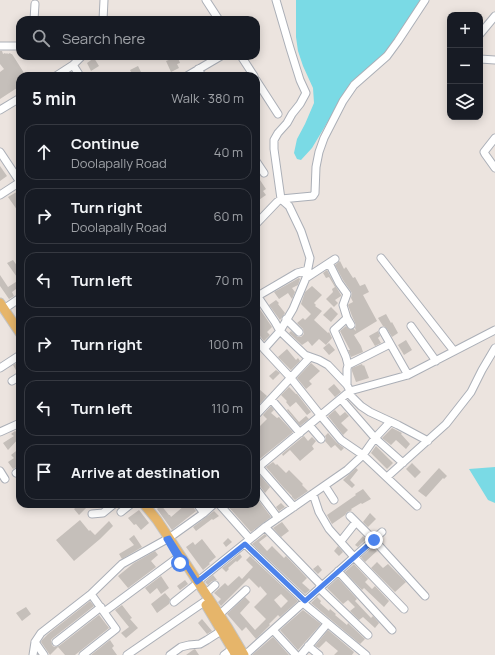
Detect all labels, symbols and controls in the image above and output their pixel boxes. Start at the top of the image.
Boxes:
map controls [447,12,483,120]
button: + [447,12,483,48]
search box [16,16,260,60]
icon: search [30,27,52,49]
text: Search here [62,28,145,49]
button: − [447,48,483,84]
button: layers [447,84,483,120]
text: 5 min [32,87,76,110]
text: Walk · 380 m [171,89,244,107]
text: Continue [71,133,139,154]
icon: ahead [33,141,55,163]
text: 40 m [214,143,243,161]
text: Doolapally Road [71,154,167,172]
text: Turn right [71,197,142,218]
icon: right [33,205,55,227]
text: 60 m [213,207,243,225]
text: Doolapally Road [71,218,167,236]
icon: left [33,269,55,291]
text: Turn left [71,270,133,291]
text: 70 m [215,271,243,289]
icon: right [33,333,55,355]
text: Turn right [71,334,142,355]
text: 100 m [208,335,243,353]
icon: left [33,397,55,419]
text: Turn left [71,398,133,419]
text: 110 m [211,399,243,417]
icon: arrive [33,461,55,483]
text: Arrive at destination [71,462,220,483]
route end [365,531,383,549]
route start [171,554,189,572]

